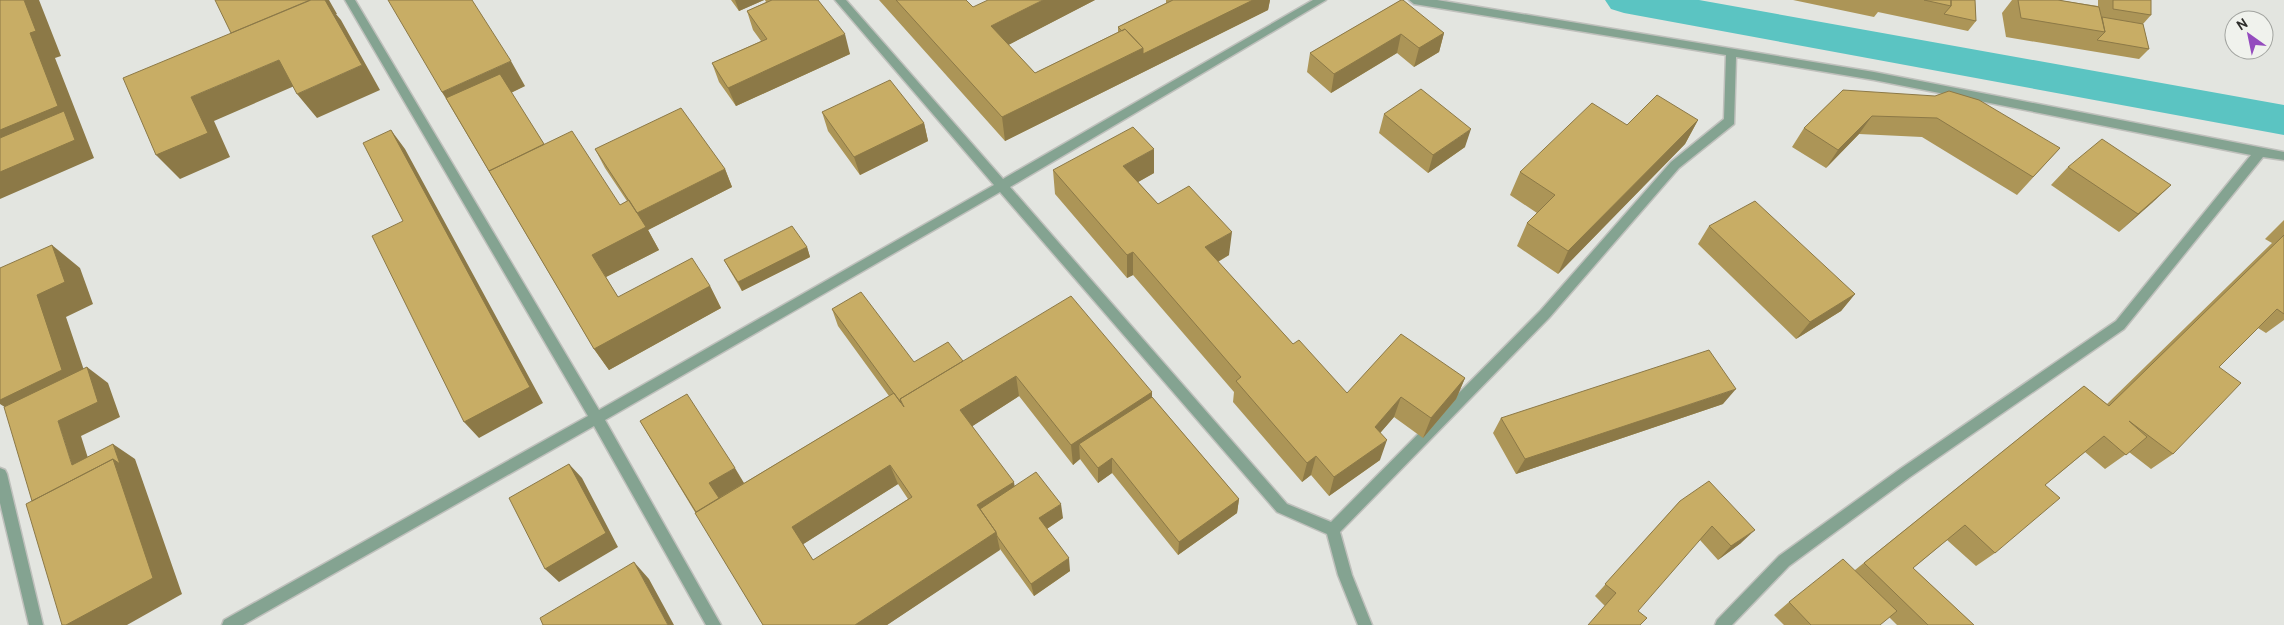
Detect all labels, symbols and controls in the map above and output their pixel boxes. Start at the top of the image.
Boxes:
north arrow [2224,10,2274,60]
text: N [2234,15,2252,35]

